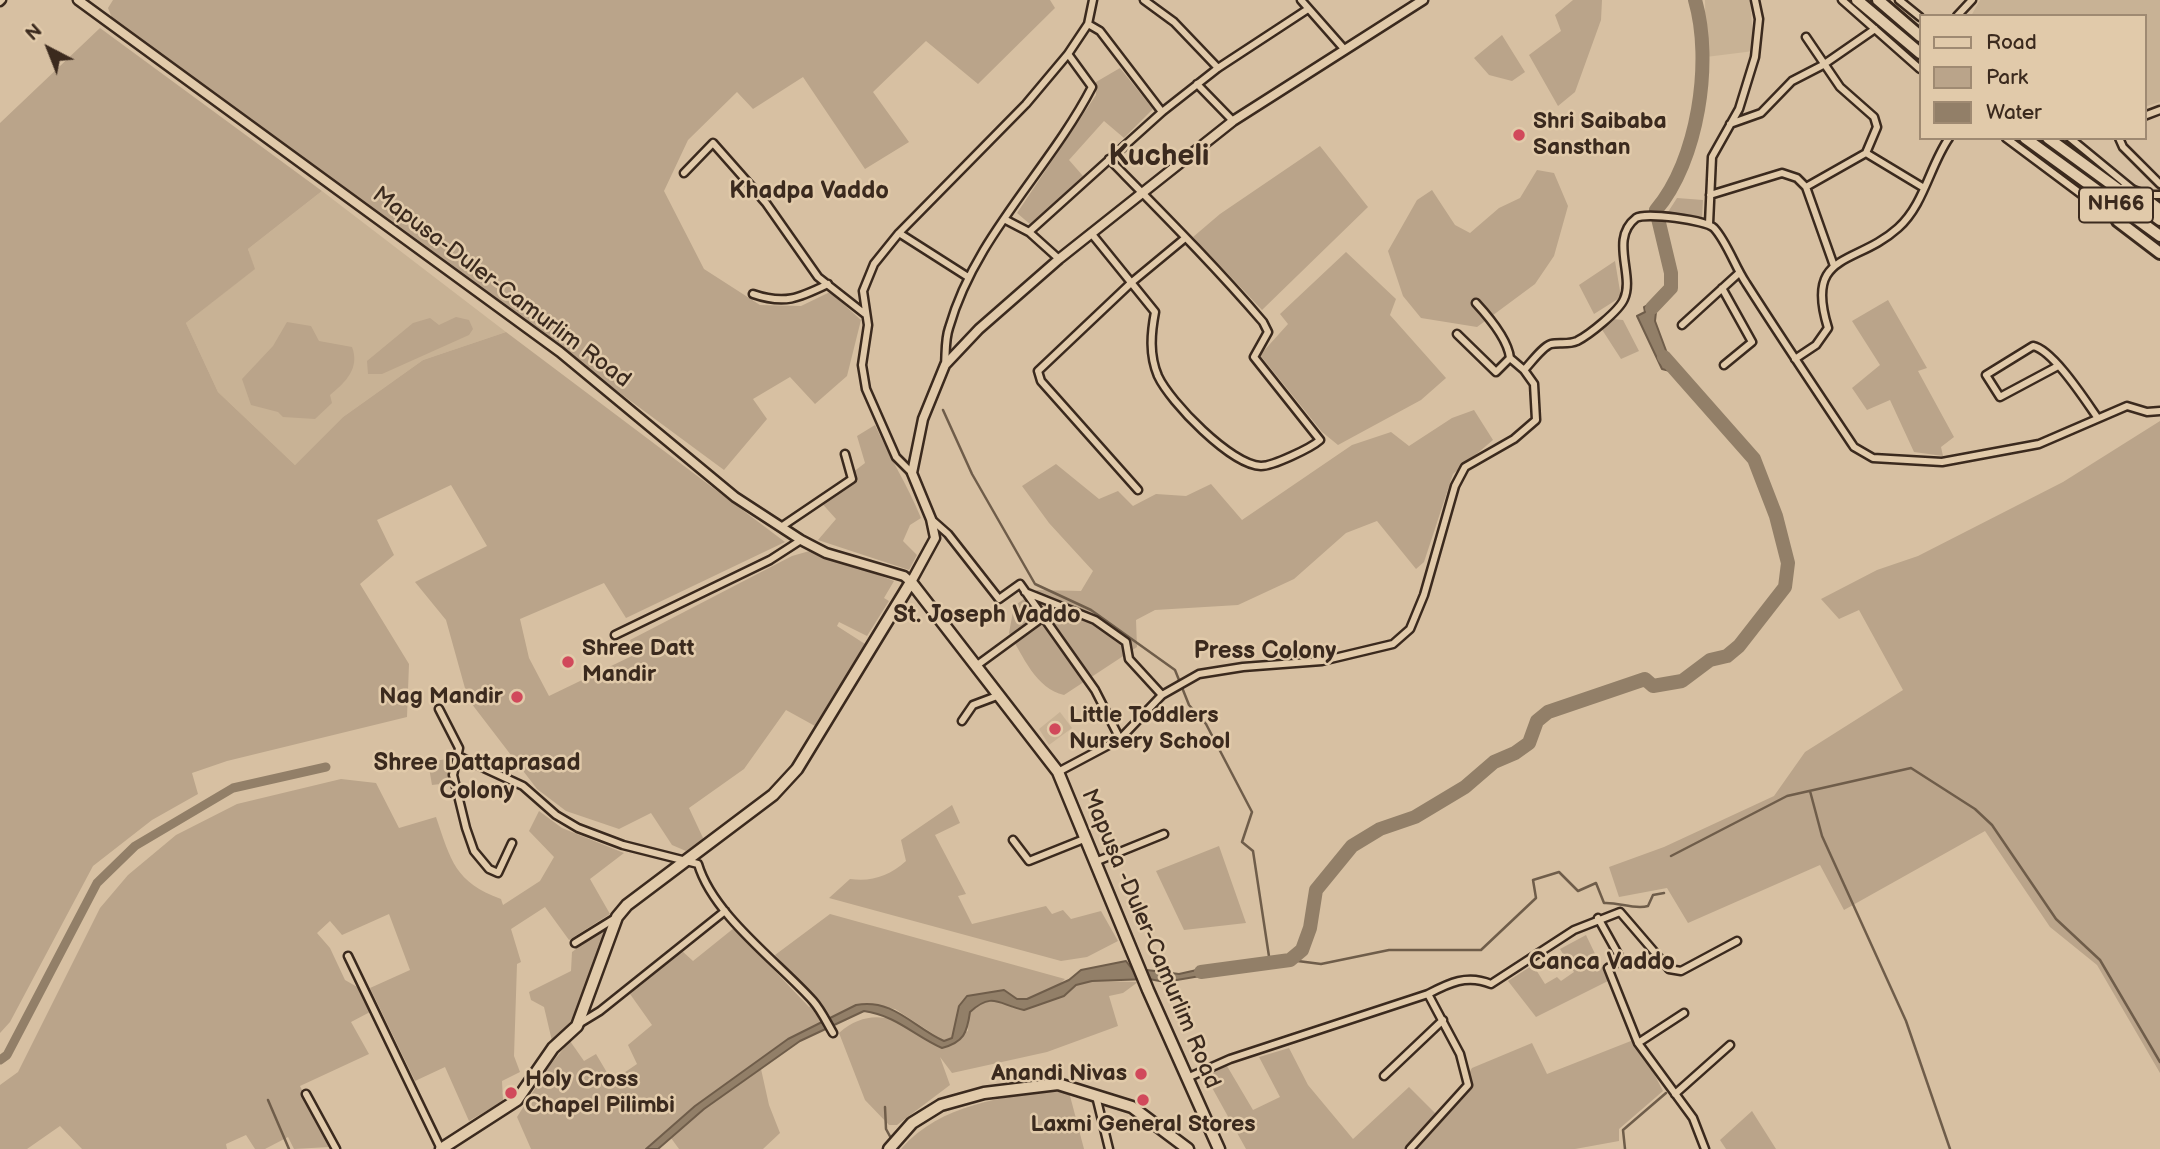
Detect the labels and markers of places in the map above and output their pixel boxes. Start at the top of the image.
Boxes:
place label: Shri Saibaba Sansthan [1533,108,1667,162]
marker: Shri Saibaba Sansthan [1511,127,1527,143]
place label: Shree Datt Mandir [582,635,694,689]
marker: Shree Datt Mandir [560,654,576,670]
place label: Nag Mandir [379,683,503,711]
marker: Nag Mandir [509,689,525,705]
place label: Little Toddlers Nursery School [1069,702,1230,756]
marker: Little Toddlers Nursery School [1047,721,1063,737]
place label: Anandi Nivas [991,1060,1127,1088]
place label: Holy Cross Chapel Pilimbi [525,1066,675,1120]
marker: Anandi Nivas [1133,1066,1149,1082]
marker: Holy Cross Chapel Pilimbi [503,1085,519,1101]
marker: Laxmi General Stores [1135,1092,1151,1108]
place label: Laxmi General Stores [1030,1111,1256,1139]

